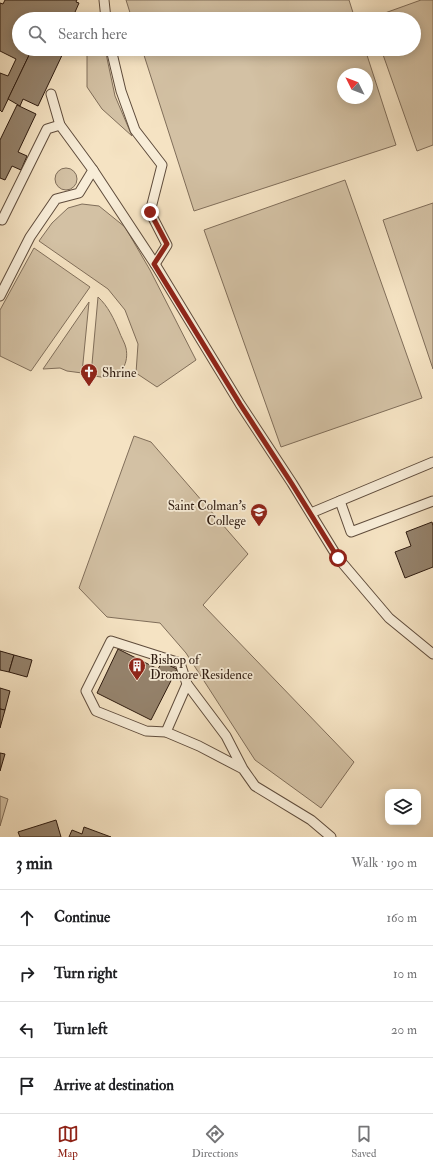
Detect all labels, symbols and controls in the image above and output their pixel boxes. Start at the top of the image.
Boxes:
search box [12,12,421,56]
icon: search [26,23,48,45]
text: Search here [58,25,127,44]
north arrow [337,68,373,104]
route end [141,203,159,221]
church icon: Shrine [79,362,99,387]
place label: Shrine [102,365,137,381]
place label: Saint Colman's College [168,498,247,529]
school or university icon: Saint Colman's College [249,502,269,527]
route start [329,549,347,567]
place label: Bishop of Dromore Residence [150,652,253,683]
building icon: Bishop of Dromore Residence [127,656,147,681]
map controls [385,789,421,825]
button: layers [385,789,421,825]
text: 3 min [16,853,53,874]
text: Walk · 190 m [351,855,417,871]
icon: ahead [16,907,38,929]
text: Continue [54,908,110,927]
text: 160 m [386,910,417,926]
icon: right [16,963,38,985]
text: Turn right [54,964,117,983]
text: 10 m [393,966,417,982]
icon: left [16,1019,38,1041]
text: Turn left [54,1020,108,1039]
text: 20 m [391,1022,417,1038]
icon: arrive [16,1075,38,1097]
text: Arrive at destination [54,1076,174,1095]
tab: Map [57,1123,79,1160]
tab: Directions [192,1123,238,1160]
tab: Saved [351,1123,376,1160]

